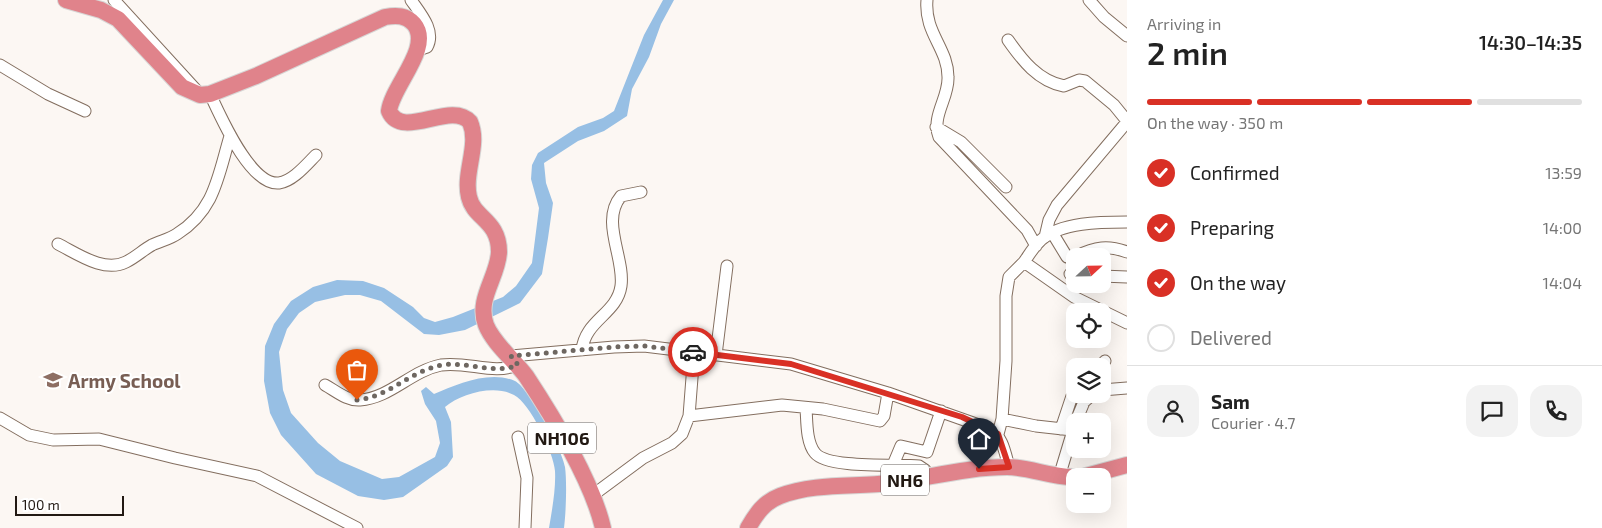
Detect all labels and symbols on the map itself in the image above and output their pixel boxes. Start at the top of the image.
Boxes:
north arrow [1066,248,1111,292]
courier [668,327,718,377]
pin [336,349,378,400]
school or university icon: Army School [42,369,64,391]
place label: Army School [68,369,181,393]
pin [958,418,1000,469]
road number: NH106 [528,422,596,453]
road number: NH6 [881,464,929,496]
scale bar [15,493,124,516]

